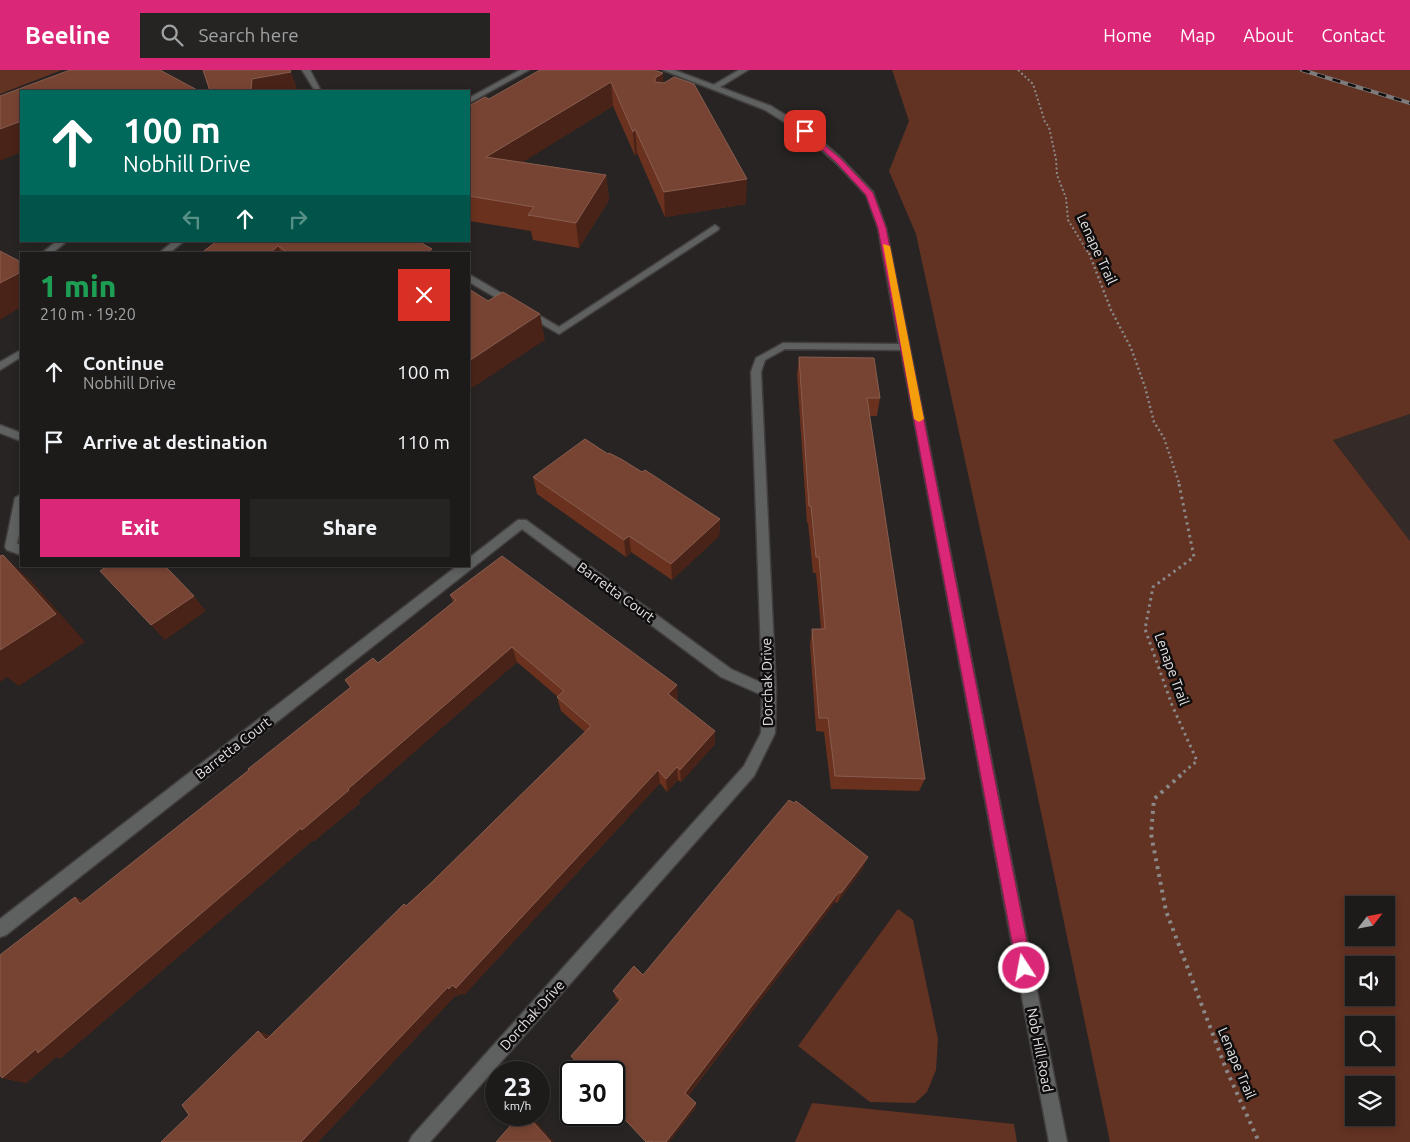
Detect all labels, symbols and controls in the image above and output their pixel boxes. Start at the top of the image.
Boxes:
search box [140,13,490,58]
icon: search [158,21,186,49]
text: Beeline [25,22,110,49]
text: Search here [198,24,299,46]
text: Home [1103,25,1152,45]
text: Map [1180,25,1215,45]
text: About [1243,25,1293,45]
text: Contact [1321,25,1385,45]
icon: ahead [40,110,105,175]
text: 100 m [123,110,221,150]
pin [784,110,826,152]
icon: arrive [791,117,819,145]
text: Nobhill Drive [123,151,251,176]
icon: left [178,205,206,233]
icon: ahead [231,205,259,233]
icon: right [284,205,312,233]
street label: Lenape Trail [1074,211,1120,287]
text: 1 min [40,269,116,303]
button: close [398,269,450,321]
text: 210 m · 19:20 [40,305,136,323]
text: Continue [83,352,164,374]
icon: ahead [40,358,68,386]
text: 100 m [397,361,450,383]
text: Nobhill Drive [83,374,176,392]
icon: arrive [40,428,68,456]
text: Arrive at destination [83,431,268,453]
text: 110 m [397,431,450,453]
button: Exit [40,499,240,557]
button: Share [250,499,450,557]
street label: Barretta Court [574,559,658,626]
street label: Lenape Trail [1151,631,1193,708]
street label: Dorchak Drive [758,638,776,726]
street label: Barretta Court [192,713,274,782]
north arrow [1345,896,1395,946]
map controls [1345,896,1395,1126]
position arrow [997,941,1049,993]
button: sound [1345,956,1395,1006]
street label: Dorchak Drive [496,977,568,1053]
street label: Nob Hill Road [1024,1006,1056,1094]
button: search [1345,1016,1395,1066]
street label: Lenape Trail [1215,1025,1259,1101]
speed limit sign: 30 [560,1061,625,1126]
text: 23 [503,1073,532,1101]
button: layers [1345,1076,1395,1126]
text: km/h [504,1099,531,1112]

